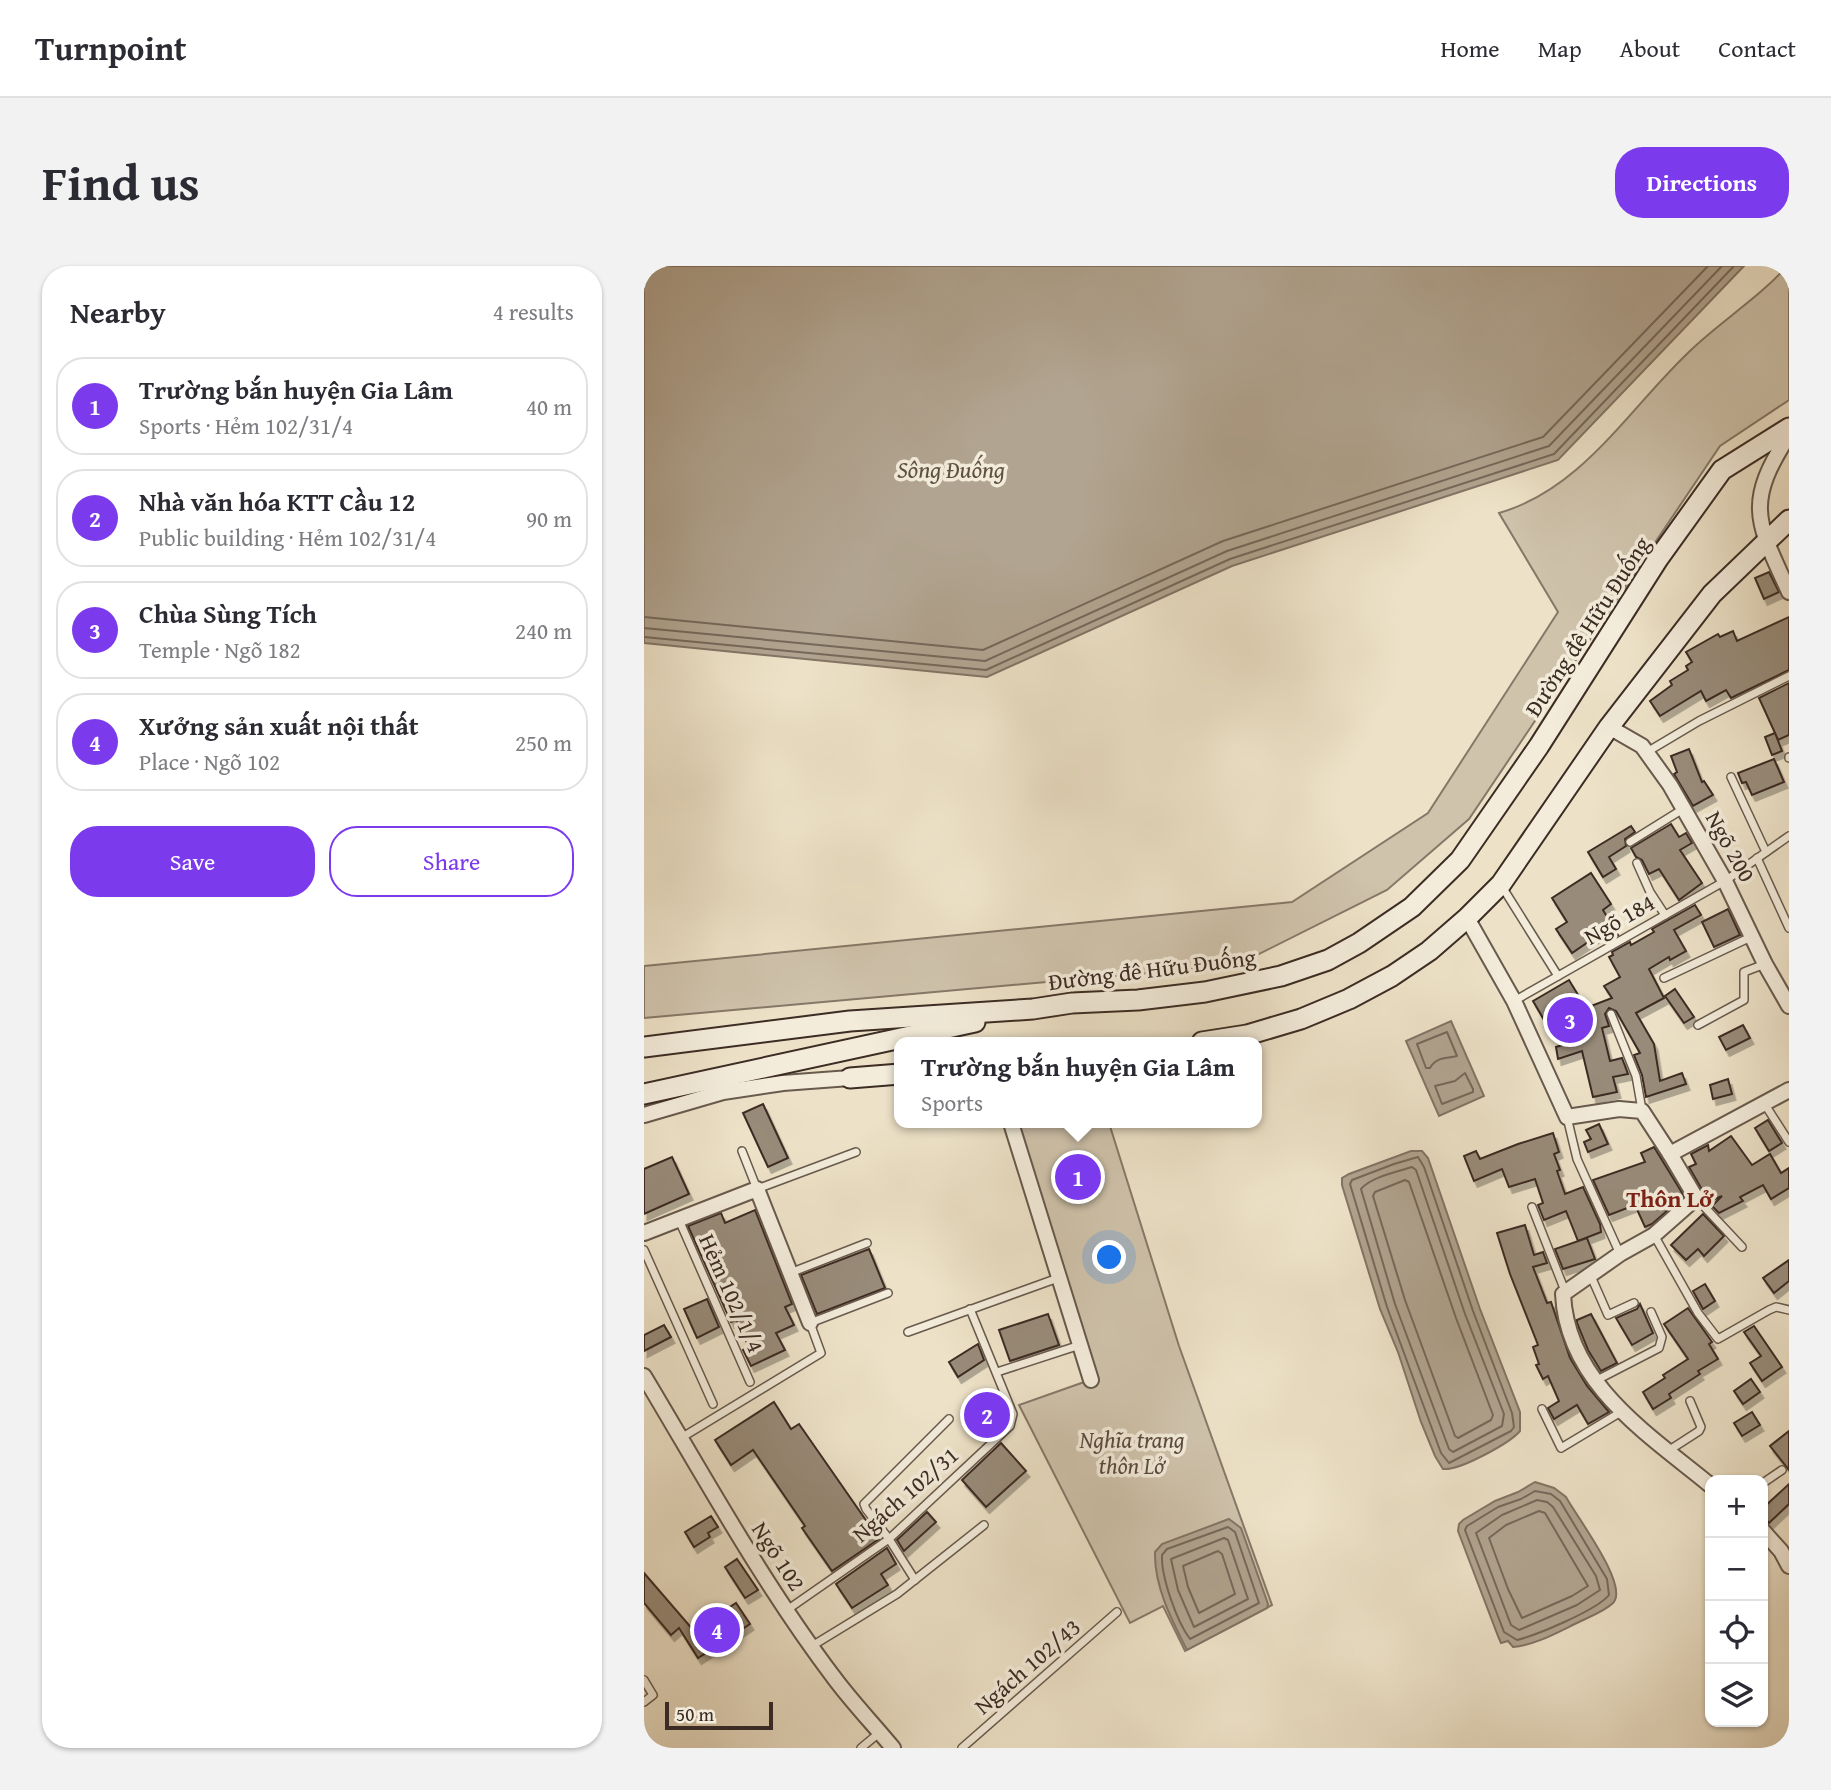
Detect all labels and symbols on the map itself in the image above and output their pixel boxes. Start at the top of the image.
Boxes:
water label: Sông Đuống [897,452,1005,487]
street label: Đường đê Hữu Đuống [1516,529,1658,723]
street label: Ngõ 200 [1698,805,1764,887]
street label: Ngõ 184 [1578,886,1660,952]
street label: Đường đê Hữu Đuống [1046,940,1258,998]
pin: 3 [1547,994,1593,1046]
pin: 1 [1055,1151,1101,1203]
district label: Thôn Lở [1626,1181,1714,1216]
street label: Hẻm 102/1/4 [691,1228,773,1358]
your location [1092,1240,1126,1274]
pin: 2 [964,1389,1010,1441]
park label: Nghĩa trang thôn Lở [1079,1423,1185,1482]
street label: Ngách 102/31 [845,1438,965,1550]
street label: Ngõ 102 [744,1515,814,1597]
pin: 4 [694,1604,740,1656]
street label: Ngách 102/43 [967,1610,1087,1722]
scale bar [665,1699,774,1731]

